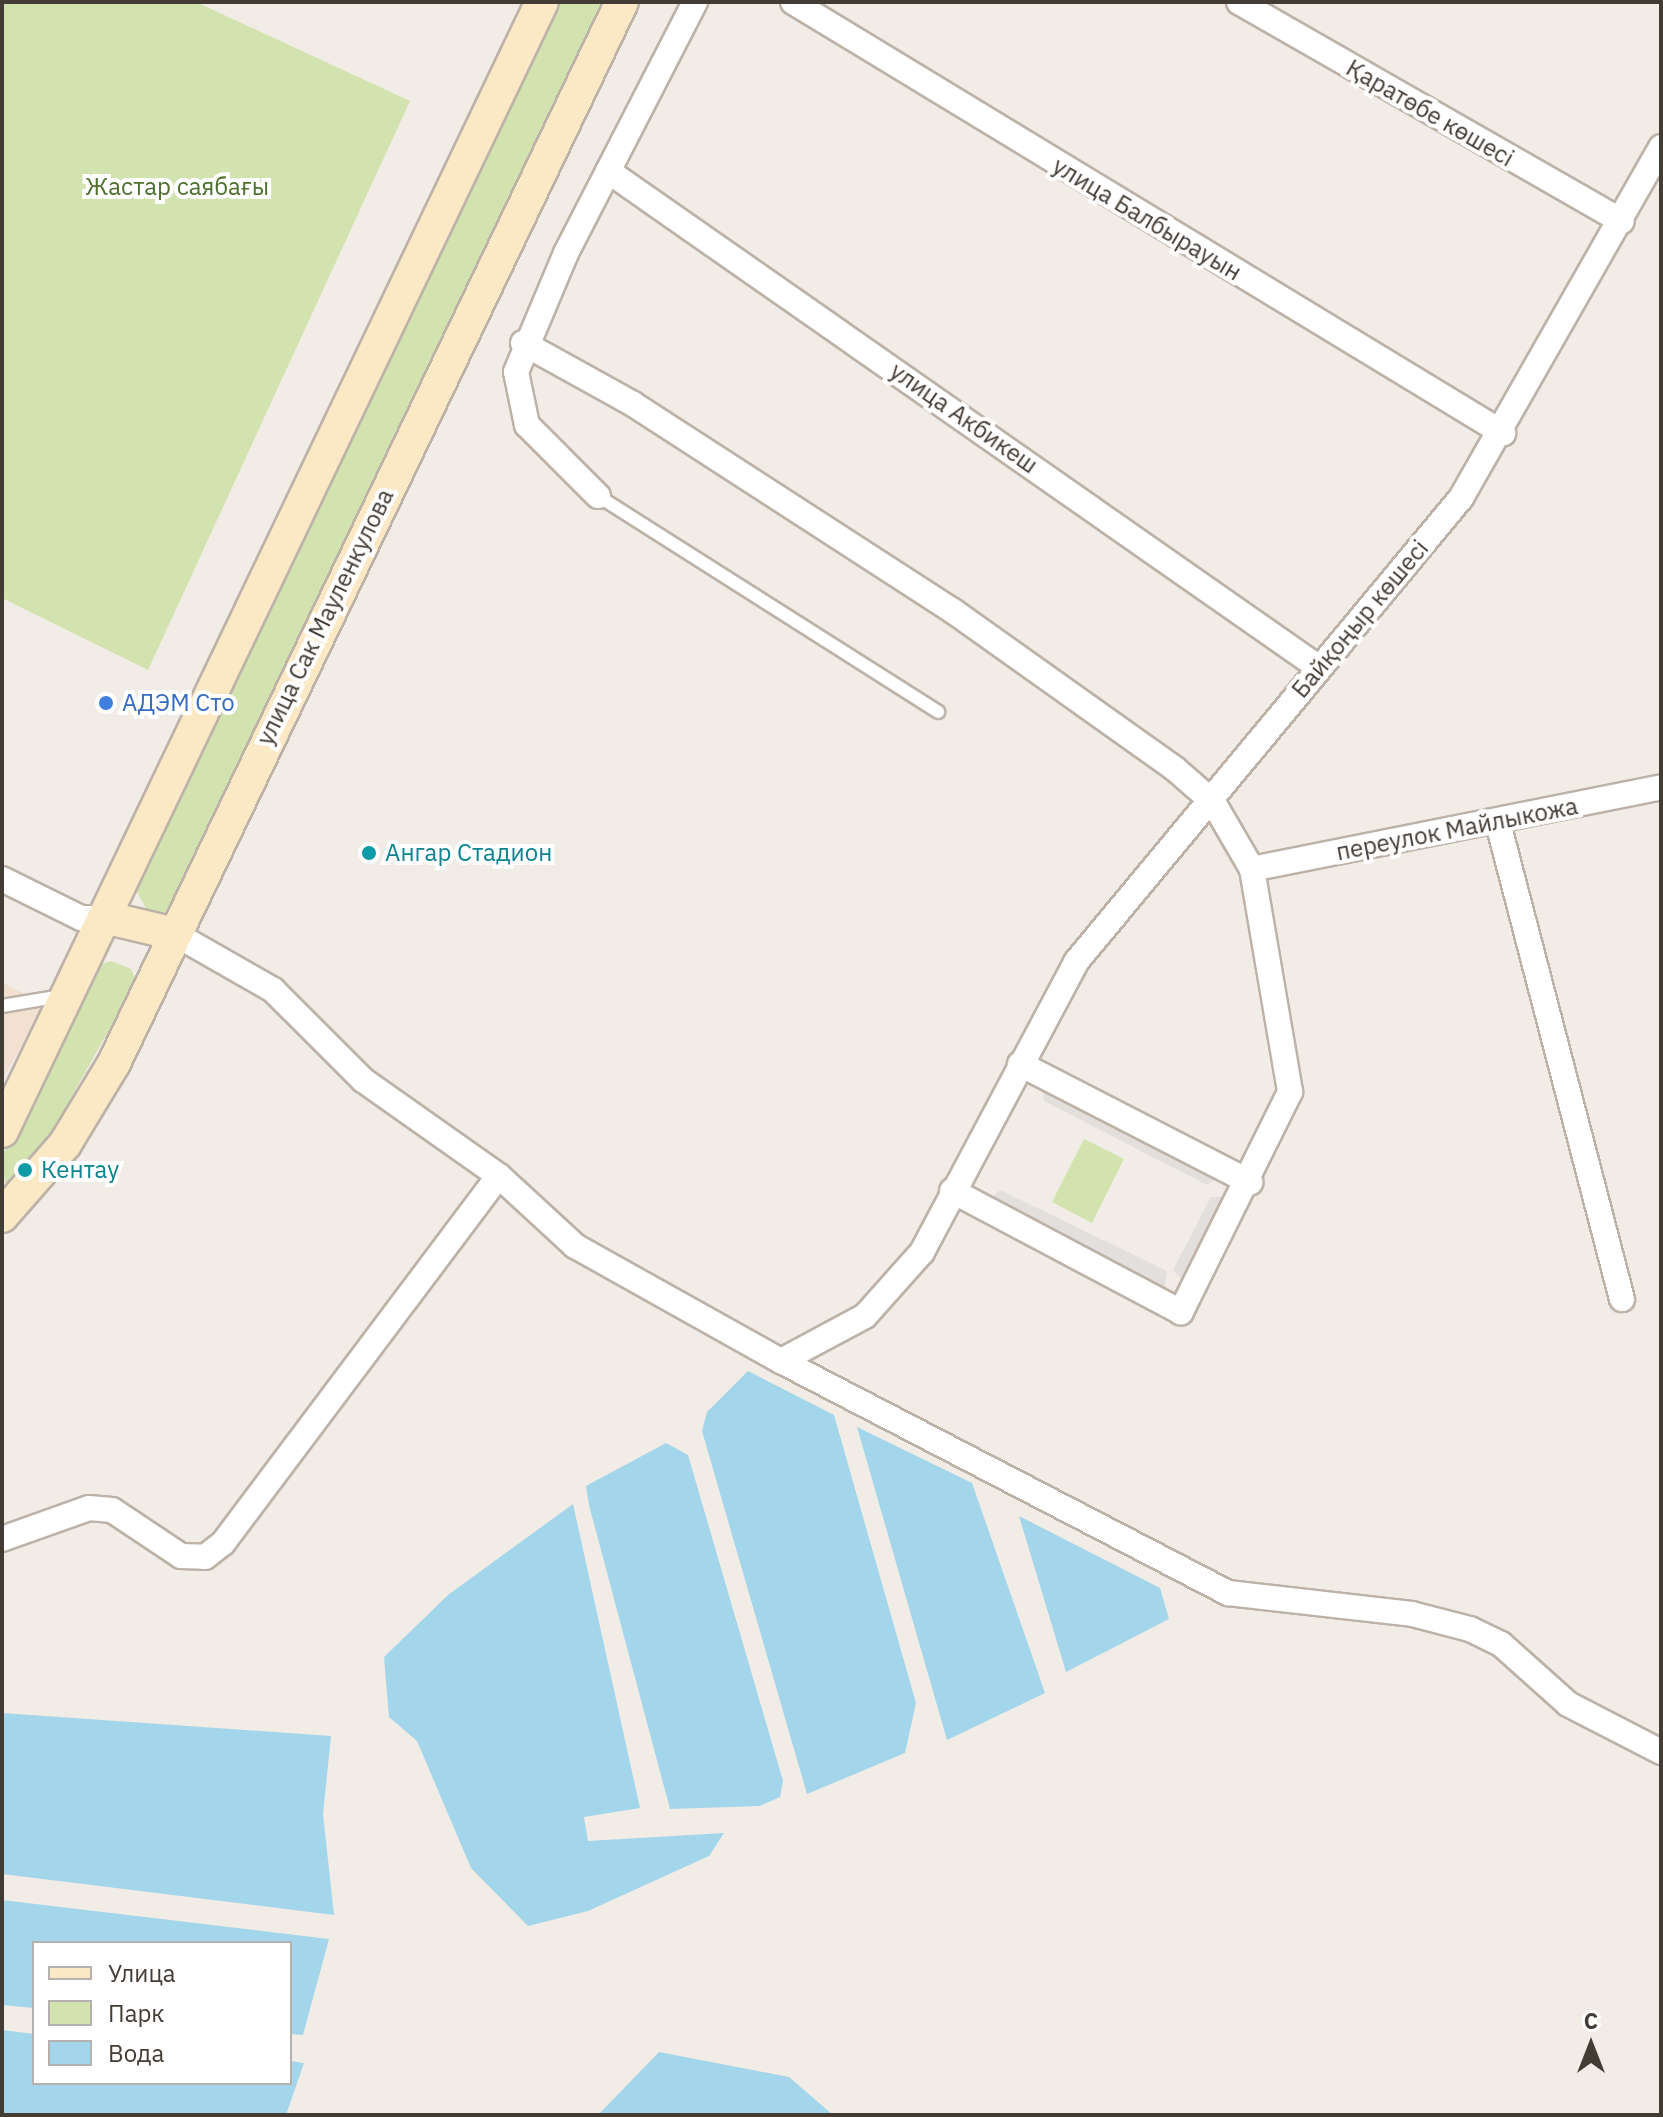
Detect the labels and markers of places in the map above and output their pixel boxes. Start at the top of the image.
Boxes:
place label: АДЭМ Сто [122,689,235,717]
marker: АДЭМ Сто [97,694,115,712]
place label: Ангар Стадион [385,839,552,867]
marker: Ангар Стадион [360,844,378,862]
place label: Кентау [41,1156,119,1184]
marker: Кентау [16,1161,34,1179]

